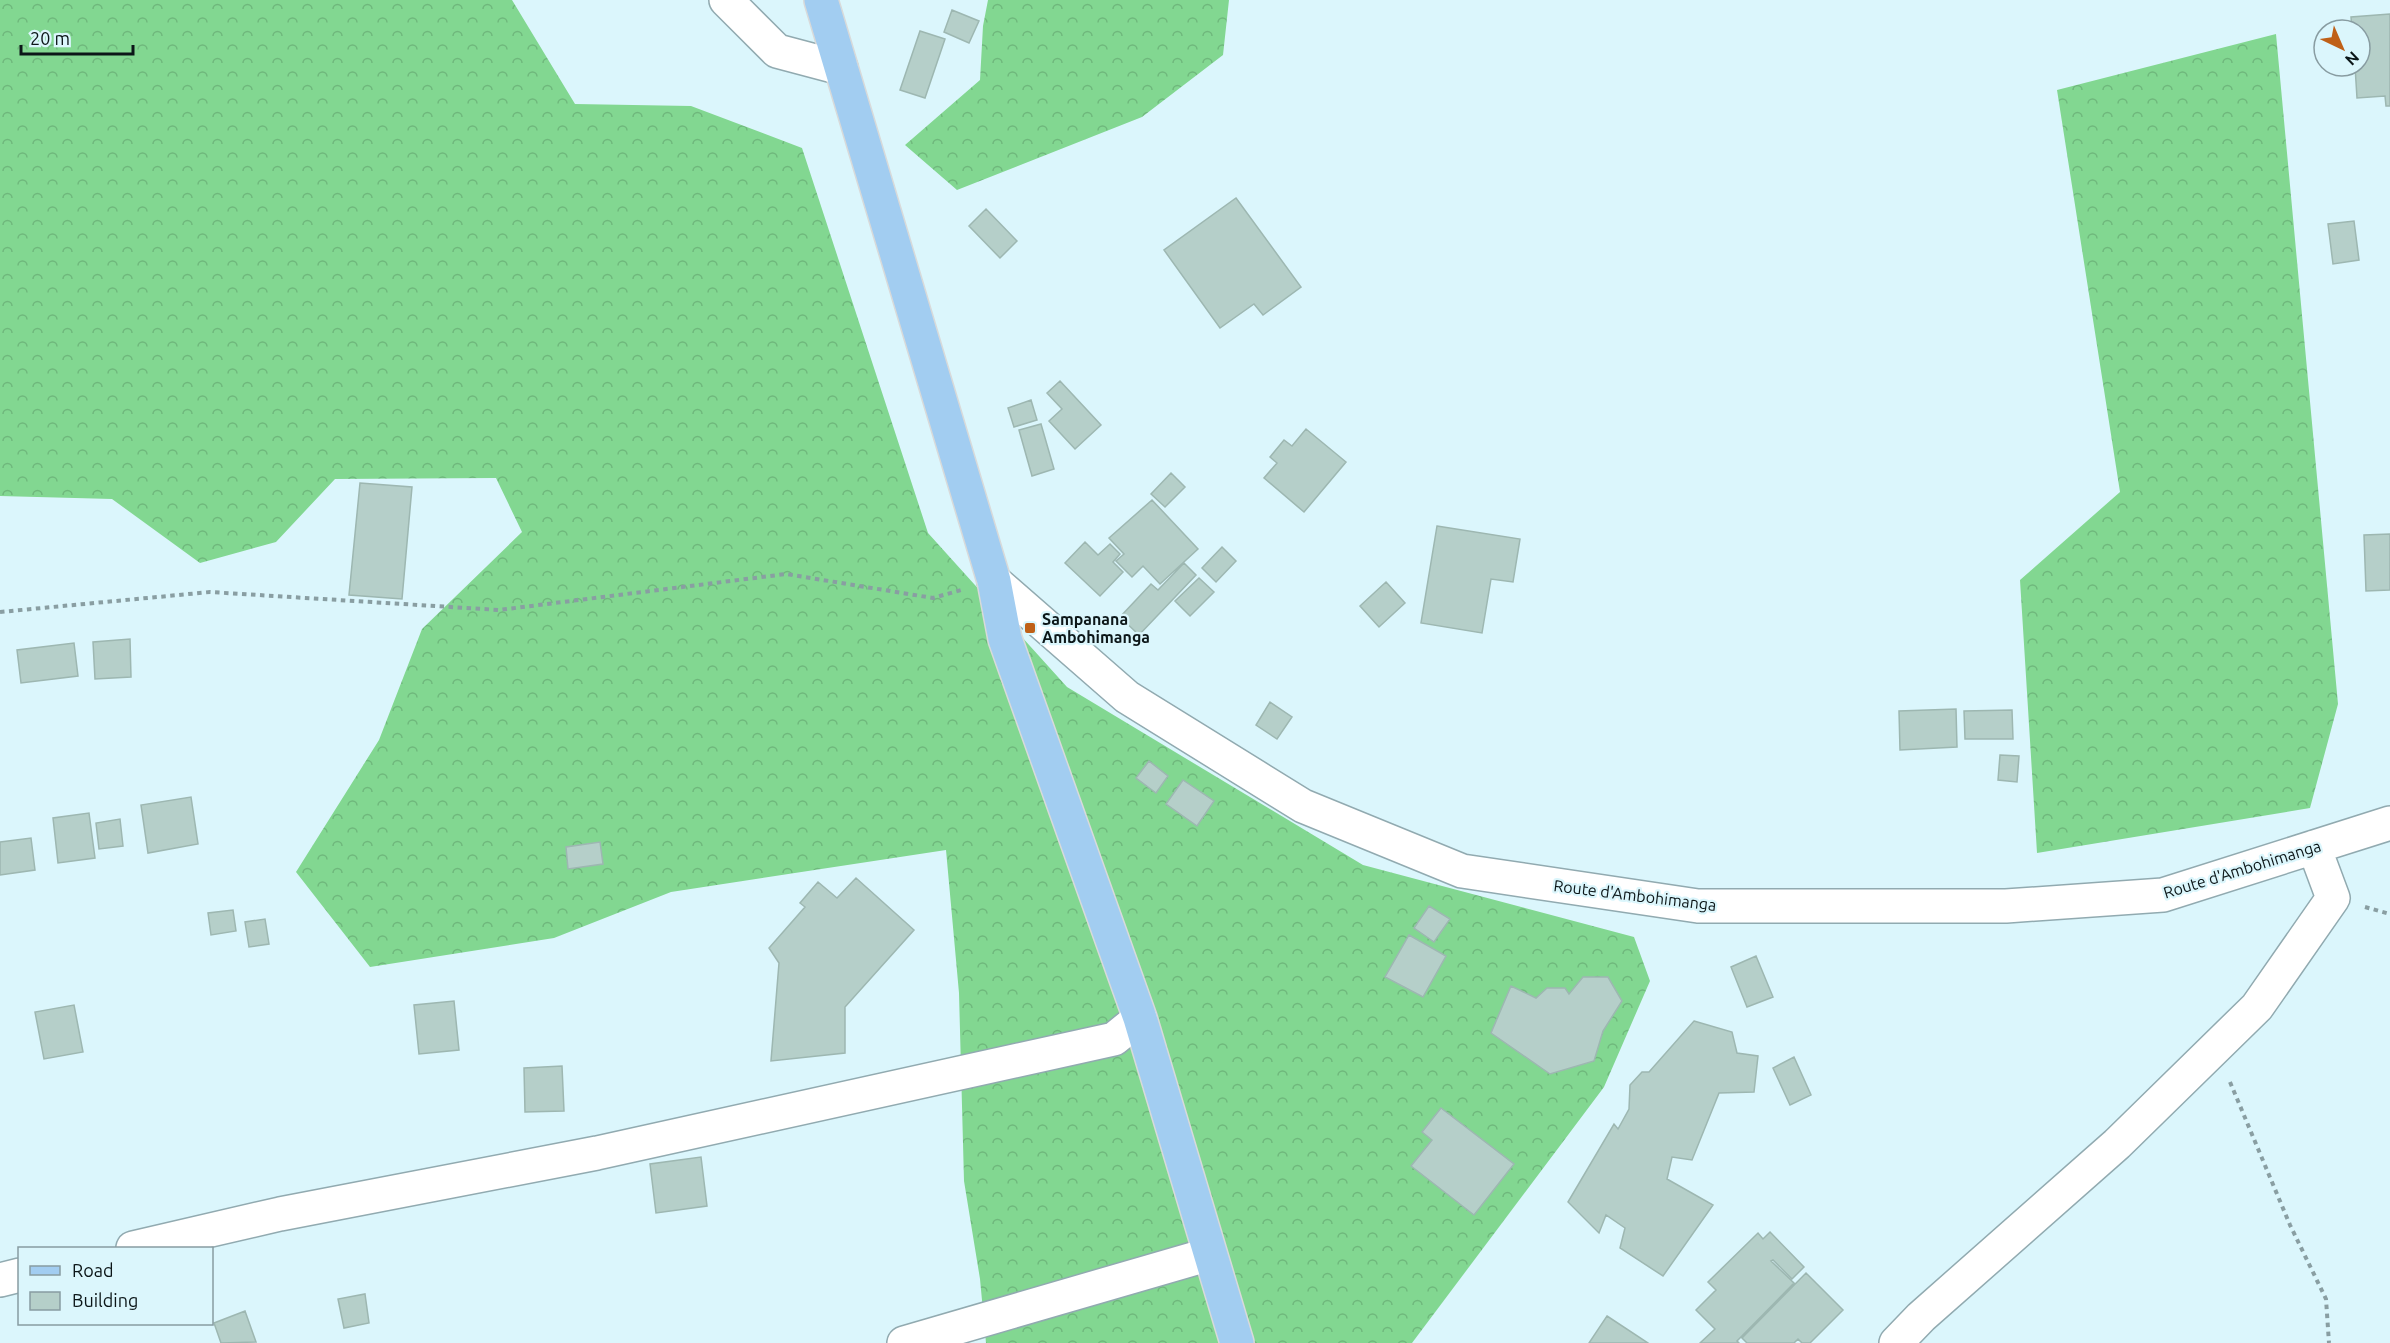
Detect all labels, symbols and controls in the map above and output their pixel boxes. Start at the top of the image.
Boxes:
scale bar [21,18,134,56]
north arrow [2312,18,2372,78]
text: 20 m [30,28,70,48]
text: N [2342,48,2363,69]
place label: Sampanana Ambohimanga [1042,610,1150,646]
marker: Sampanana Ambohimanga [1023,621,1037,635]
street label: Route d'Ambohimanga [2161,836,2323,902]
street label: Route d'Ambohimanga [1553,876,1717,914]
legend [18,1247,213,1325]
text: Road [72,1260,114,1280]
text: Building [72,1290,138,1310]

